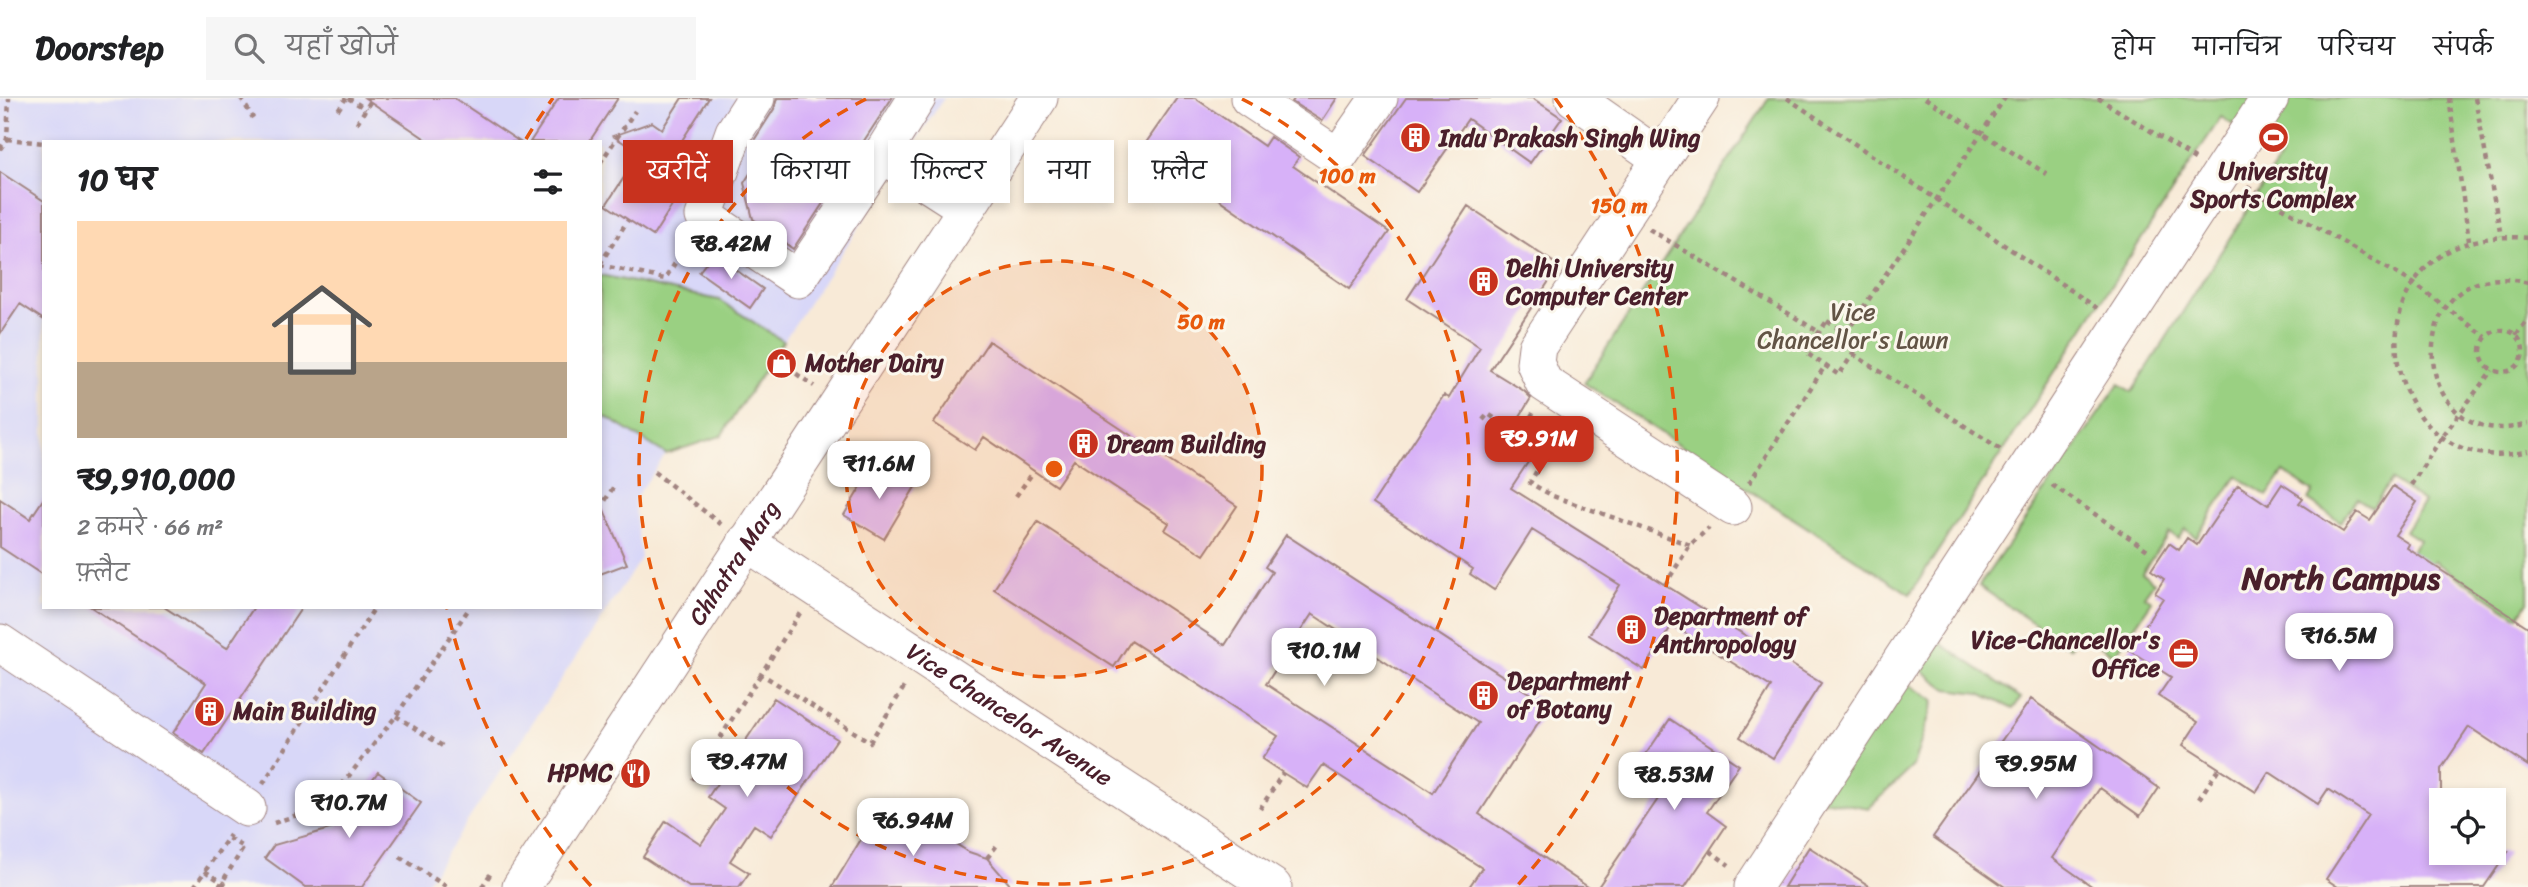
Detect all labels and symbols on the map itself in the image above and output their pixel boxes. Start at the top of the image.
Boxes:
place label: Indu Prakash Singh Wing [1437,117,1700,159]
sports icon: University Sports Complex [2256,120,2290,154]
building icon: Indu Prakash Singh Wing [1399,121,1433,155]
place label: University Sports Complex [2189,150,2357,220]
text: 100 m [1318,157,1376,195]
text: 150 m [1591,187,1648,225]
pin: ₹8.42M [674,222,788,281]
place label: Delhi University Computer Center [1505,247,1689,317]
building icon: Delhi University Computer Center [1466,265,1500,299]
park label: Vice Chancellor's Lawn [1757,291,1949,361]
text: 50 m [1177,303,1226,341]
place label: Mother Dairy [804,342,944,384]
shop icon: Mother Dairy [765,346,799,380]
pin: ₹9.91M [1482,416,1596,476]
place label: Dream Building [1107,423,1266,465]
building icon: Dream Building [1067,427,1101,461]
pin: ₹11.6M [822,442,936,501]
centre of rings [1042,457,1066,481]
street label: Chhatra Marg [677,491,791,634]
district label: North Campus [2241,550,2441,607]
place label: Department of Anthropology [1653,595,1810,665]
building icon: Department of Anthropology [1614,613,1648,647]
pin: ₹16.5M [2282,614,2396,673]
place label: Vice-Chancellor's Office [1971,619,2161,689]
pin: ₹10.1M [1267,628,1381,688]
street label: Vice Chancelor Avenue [898,631,1122,798]
office icon: Vice-Chancellor's Office [2166,637,2200,671]
place label: Department of Botany [1507,660,1632,730]
building icon: Department of Botany [1467,678,1501,712]
place label: Main Building [232,690,376,732]
building icon: Main Building [193,694,227,728]
pin: ₹9.47M [690,740,804,799]
pin: ₹9.95M [1979,742,2093,801]
place label: HPMC [548,752,614,794]
pin: ₹8.53M [1617,752,1731,812]
restaurant icon: HPMC [619,756,653,790]
pin: ₹10.7M [292,780,406,840]
pin: ₹6.94M [856,798,970,858]

